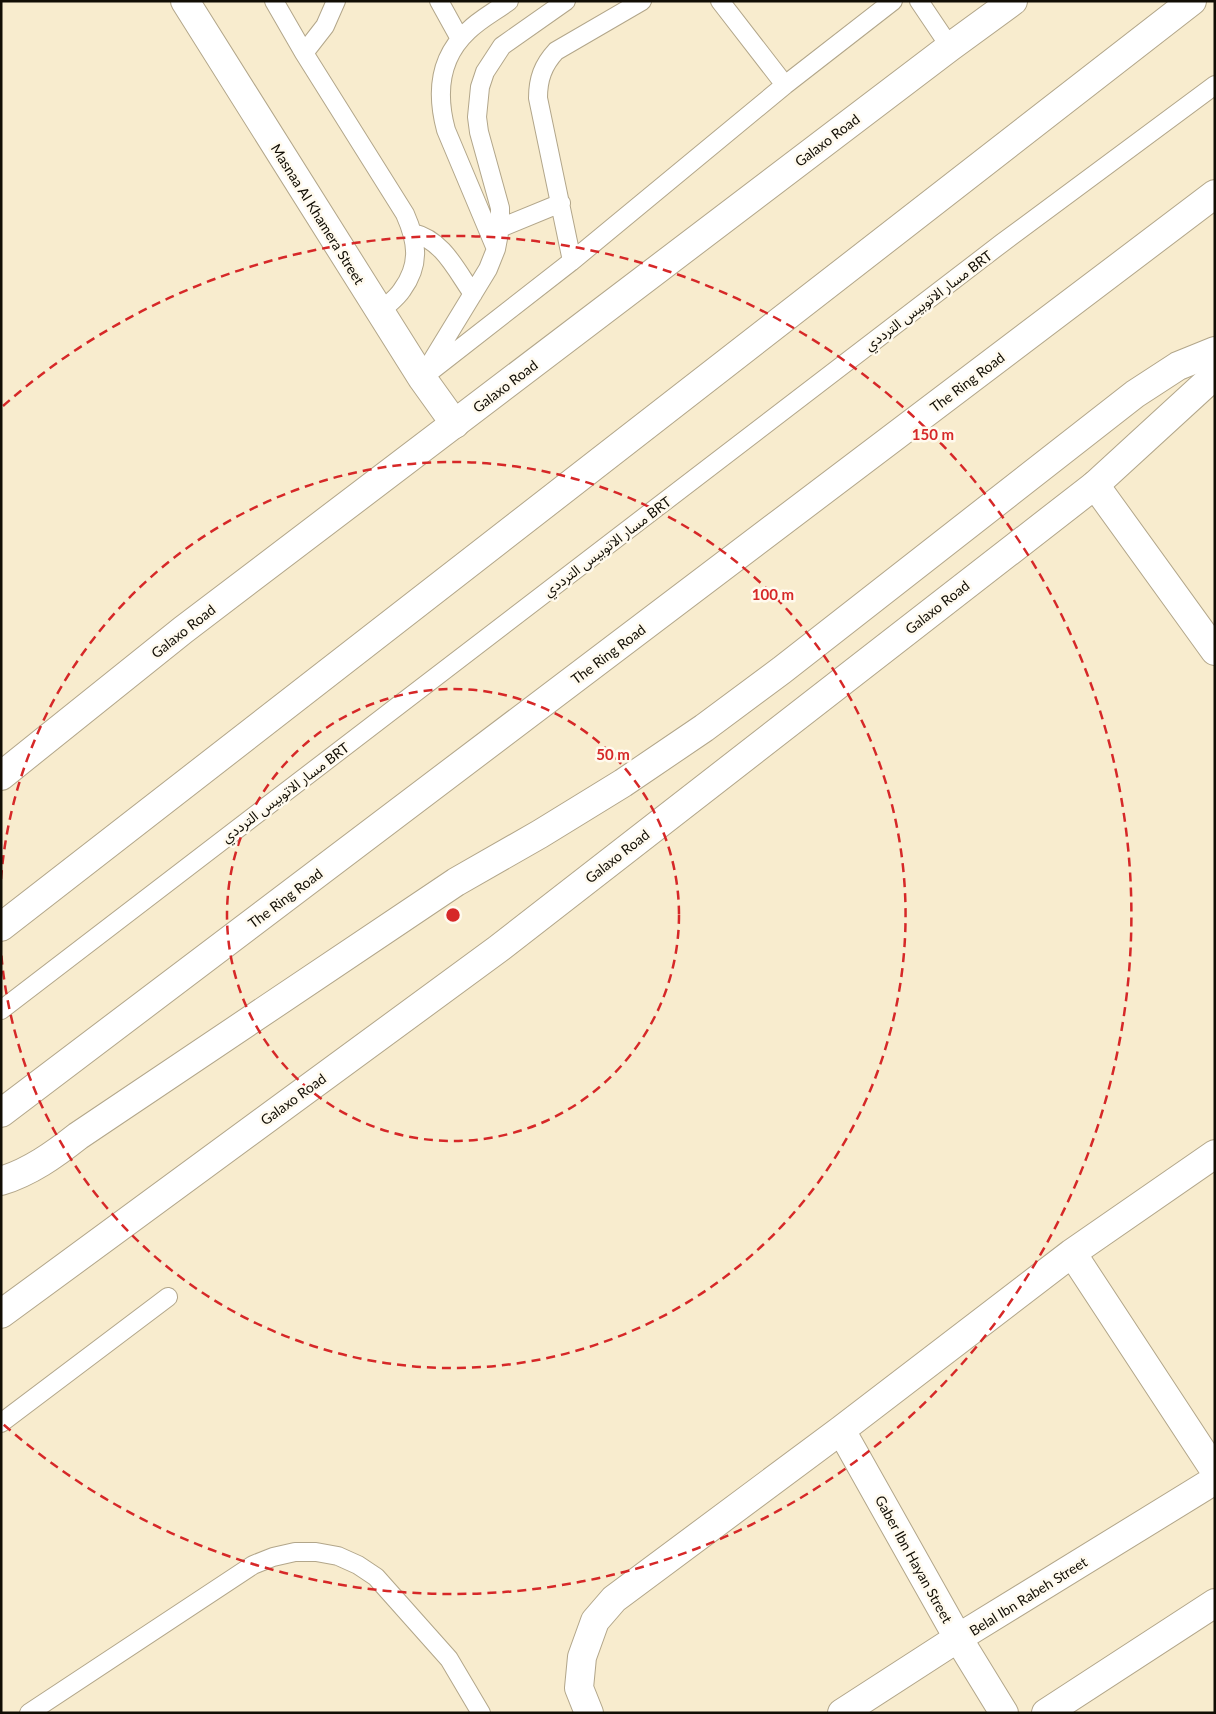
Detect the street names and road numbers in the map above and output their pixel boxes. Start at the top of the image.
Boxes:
street label: Galaxo Road [791,110,863,170]
street label: Masnaa Al Khamera Street [268,141,368,287]
street label: مسار الاتوبيس الترددي BRT [861,246,998,356]
street label: The Ring Road [926,349,1008,415]
street label: Galaxo Road [469,356,541,416]
street label: مسار الاتوبيس الترددي BRT [540,492,677,602]
street label: Galaxo Road [902,577,972,637]
street label: Galaxo Road [148,601,218,661]
street label: The Ring Road [567,621,649,687]
street label: مسار الاتوبيس الترددي BRT [218,738,355,848]
street label: Galaxo Road [582,826,652,886]
street label: The Ring Road [244,865,326,931]
street label: Galaxo Road [257,1070,329,1128]
street label: Gaber Ibn Hayan Street [872,1492,956,1626]
street label: Belal Ibn Rabeh Street [966,1553,1090,1639]

